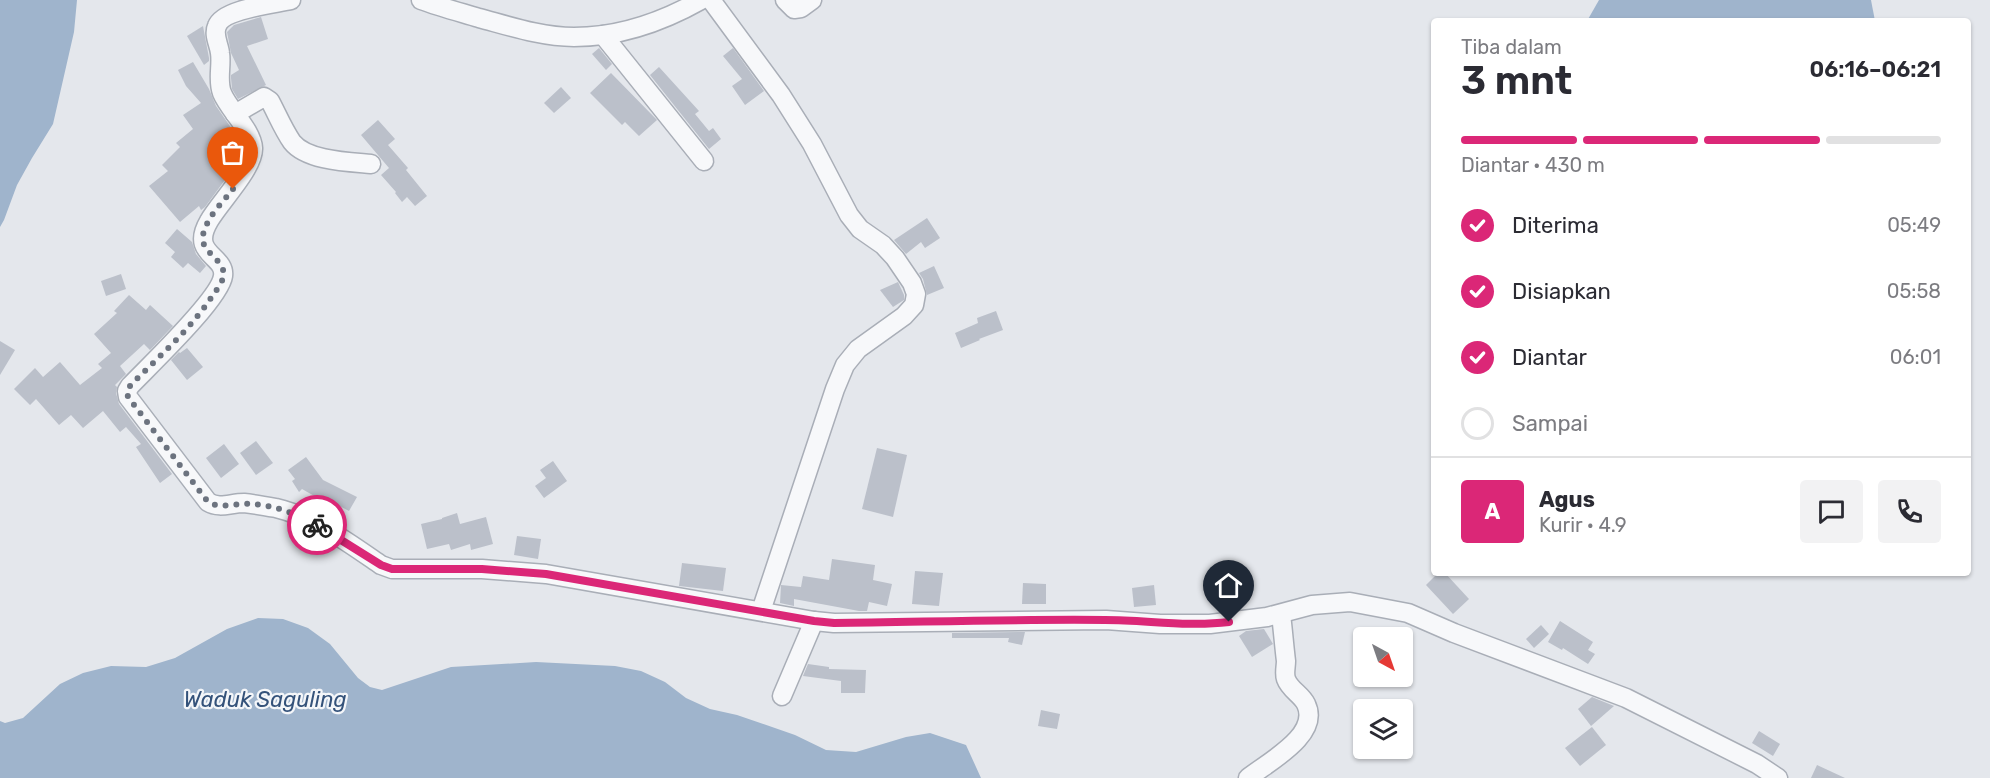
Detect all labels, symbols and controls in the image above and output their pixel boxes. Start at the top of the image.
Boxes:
text: Tiba dalam [1461,35,1562,59]
text: 06:16–06:21 [1810,56,1941,83]
text: 3 mnt [1461,58,1572,104]
pin [207,127,258,189]
icon: bag [216,136,249,169]
text: Diantar · 430 m [1461,153,1605,177]
icon: check [1461,209,1494,242]
text: Diterima [1512,212,1599,239]
text: 05:49 [1887,213,1941,237]
icon: check [1461,275,1494,308]
text: Disiapkan [1512,278,1611,305]
text: 05:58 [1887,279,1941,303]
icon: check [1461,341,1494,374]
text: Diantar [1512,344,1587,371]
text: 06:01 [1890,345,1941,369]
text: Sampai [1512,410,1588,437]
button: chat [1800,480,1863,543]
button: phone [1878,480,1941,543]
text: Agus [1539,486,1595,513]
courier [287,495,347,555]
text: A [1485,498,1500,525]
icon: bike [301,509,334,542]
text: Kurir · 4.9 [1539,513,1627,537]
pin [1203,560,1254,622]
icon: home [1212,569,1245,602]
north arrow [1353,627,1413,687]
map controls [1353,627,1413,759]
water label: Waduk Saguling [183,686,347,713]
button: layers [1353,699,1413,759]

